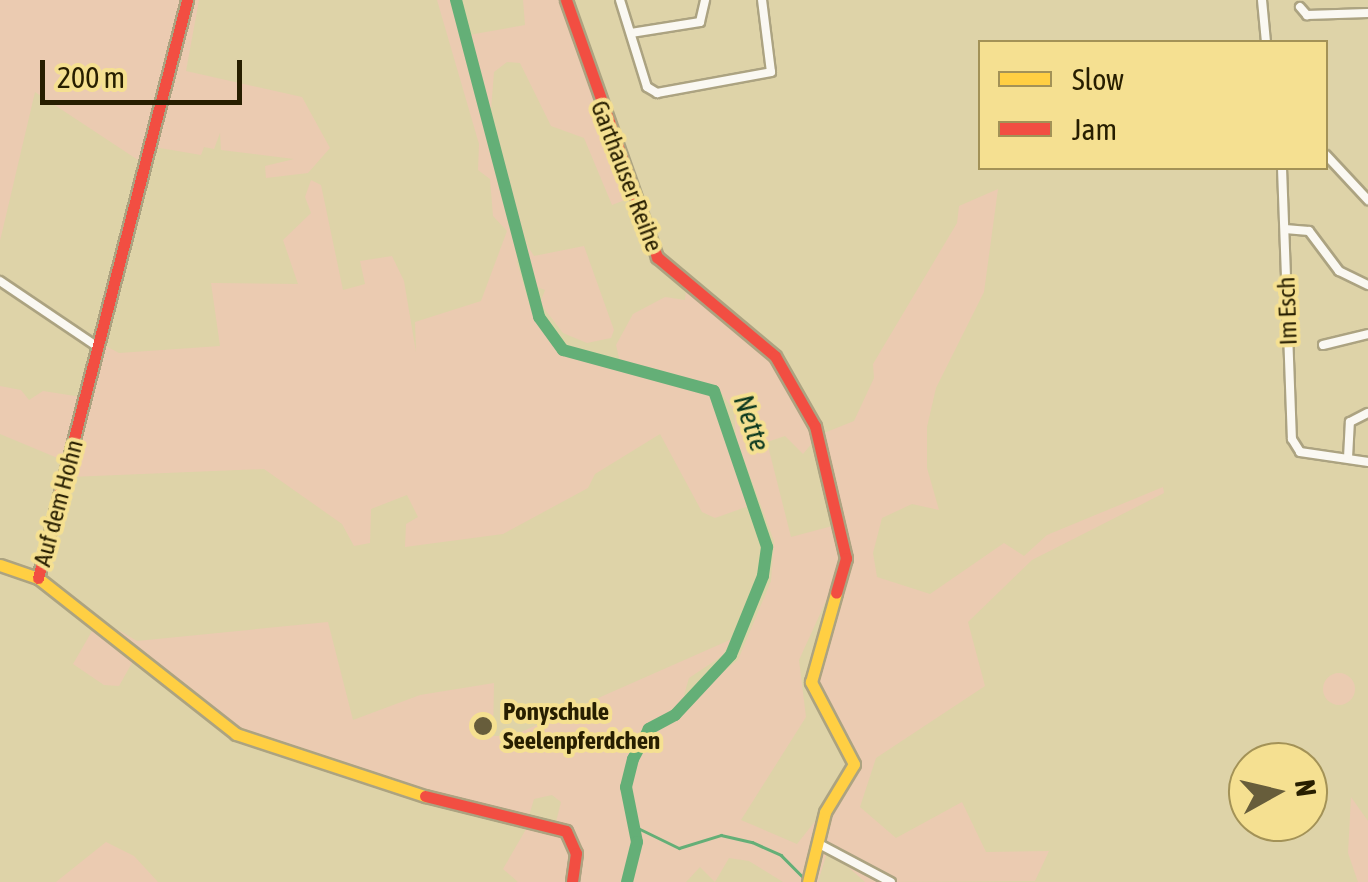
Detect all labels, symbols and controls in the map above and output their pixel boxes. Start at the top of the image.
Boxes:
scale bar [45,40,248,102]
legend [978,40,1328,170]
text: 200 m [57,60,125,94]
text: Slow [1072,62,1124,96]
street label: Garthauser Reihe [584,96,670,256]
text: Jam [1072,112,1117,146]
street label: Im Esch [1271,276,1303,346]
water label: Nette [727,390,777,456]
street label: Auf dem Hohn [27,436,89,570]
place label: Ponyschule Seelenpferdchen [503,697,660,756]
marker: Ponyschule Seelenpferdchen [472,715,494,737]
north arrow [1228,742,1328,842]
text: N [1289,778,1323,799]

